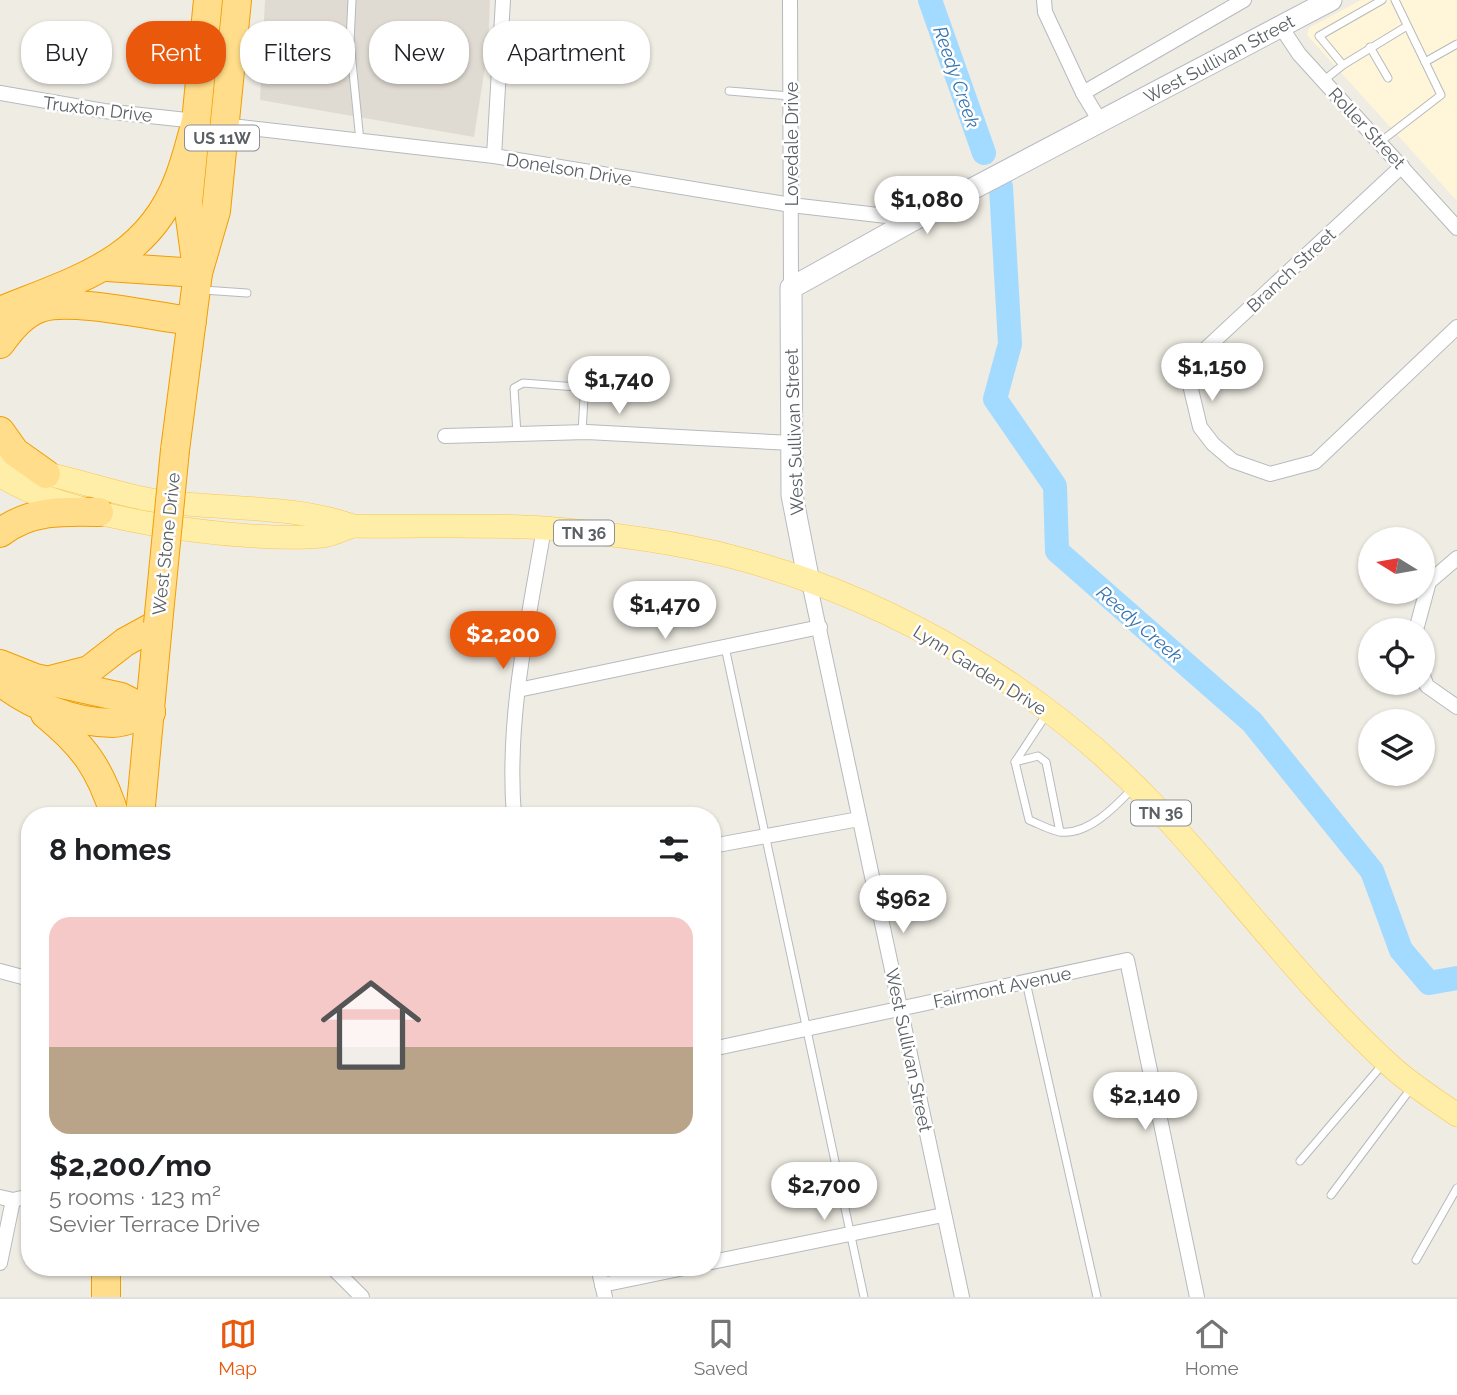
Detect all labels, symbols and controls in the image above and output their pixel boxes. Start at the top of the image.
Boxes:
street label: West Sullivan Street [1140,11,1298,107]
chip: Buy [21,21,112,84]
chip: Rent [126,21,226,84]
chip: Filters [240,21,355,84]
chip: New [369,21,469,84]
chip: Apartment [483,21,650,84]
water label: Reedy Creek [929,23,985,131]
street label: Lovedale Drive [781,81,802,206]
street label: Roller Street [1324,83,1410,173]
street label: Truxton Drive [42,92,154,126]
road number: US 11W [185,126,259,150]
street label: Donelson Drive [505,149,634,189]
pin: $1,080 [870,176,984,236]
text: $1,080 [890,185,964,212]
street label: Branch Street [1242,224,1340,316]
pin: $1,150 [1155,344,1269,403]
street label: West Sullivan Street [781,348,807,516]
text: $1,150 [1177,352,1247,379]
pin: $1,740 [562,356,676,416]
text: $1,740 [584,365,654,392]
street label: West Stone Drive [148,471,184,616]
road number: TN 36 [554,520,614,546]
north arrow [1358,527,1435,604]
map controls [1358,527,1435,786]
water label: Reedy Creek [1093,581,1187,667]
pin: $1,470 [608,582,722,641]
text: $1,470 [629,590,701,617]
pin: $2,200 [446,612,560,671]
button: locate [1358,618,1435,695]
text: $2,200 [466,620,540,647]
street label: Lynn Garden Drive [910,621,1051,720]
button: layers [1358,709,1435,786]
road number: TN 36 [1131,800,1191,826]
icon: filters [655,830,693,868]
text: 8 homes [49,832,171,867]
pin: $962 [862,876,944,935]
text: $962 [875,884,931,911]
icon: home [308,962,434,1088]
street label: Fairmont Avenue [931,962,1073,1012]
street label: West Sullivan Street [881,966,937,1134]
pin: $2,140 [1088,1072,1202,1132]
text: $2,140 [1109,1081,1181,1108]
text: $2,200/mo [49,1148,211,1183]
pin: $2,700 [767,1162,881,1222]
text: $2,700 [787,1171,861,1198]
text: 5 rooms · 123 m² [49,1183,221,1210]
text: Sevier Terrace Drive [49,1210,260,1237]
tab: Map [218,1315,257,1379]
tab: Saved [694,1315,748,1379]
tab: Home [1185,1315,1239,1379]

